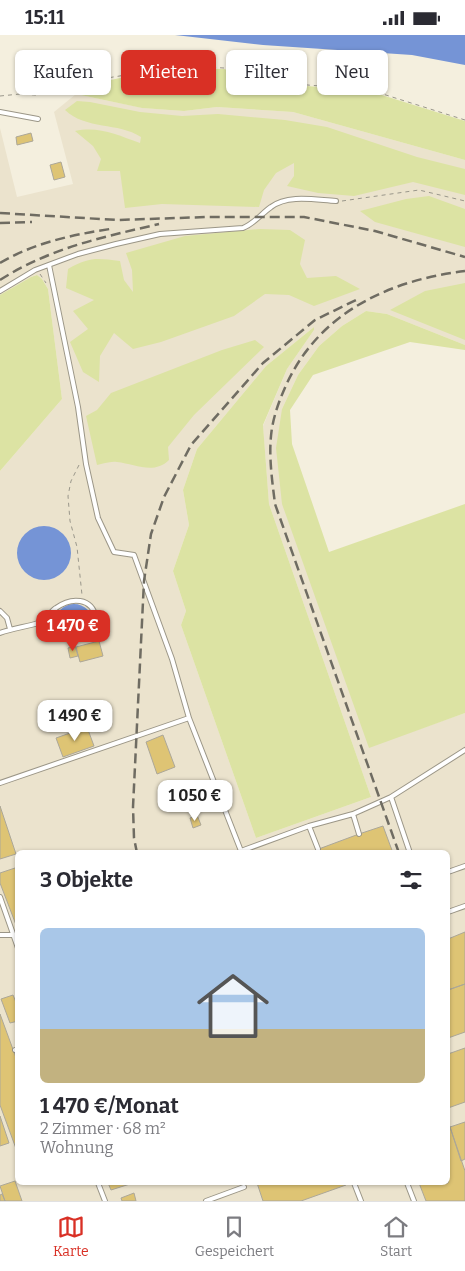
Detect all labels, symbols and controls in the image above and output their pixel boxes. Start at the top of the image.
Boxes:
text: 15:11 [25,6,64,29]
chip: Kaufen [15,50,111,95]
chip: Mieten [121,50,216,95]
chip: Filter [226,50,307,95]
chip: Neu [317,50,388,95]
pin: 1 470 € [27,609,119,652]
text: 1 470 € [47,616,99,635]
pin: 1 490 € [29,699,121,742]
text: 1 490 € [48,706,102,725]
pin: 1 050 € [149,779,241,822]
text: 1 050 € [169,786,221,805]
icon: filters [397,866,425,894]
text: 3 Objekte [40,867,133,893]
icon: home [188,961,278,1051]
text: 1 470 €/Monat [40,1093,179,1119]
text: 2 Zimmer · 68 m² [40,1119,166,1138]
text: Wohnung [40,1138,113,1157]
tab: Karte [53,1213,89,1260]
tab: Gespeichert [195,1213,274,1260]
tab: Start [380,1213,412,1260]

